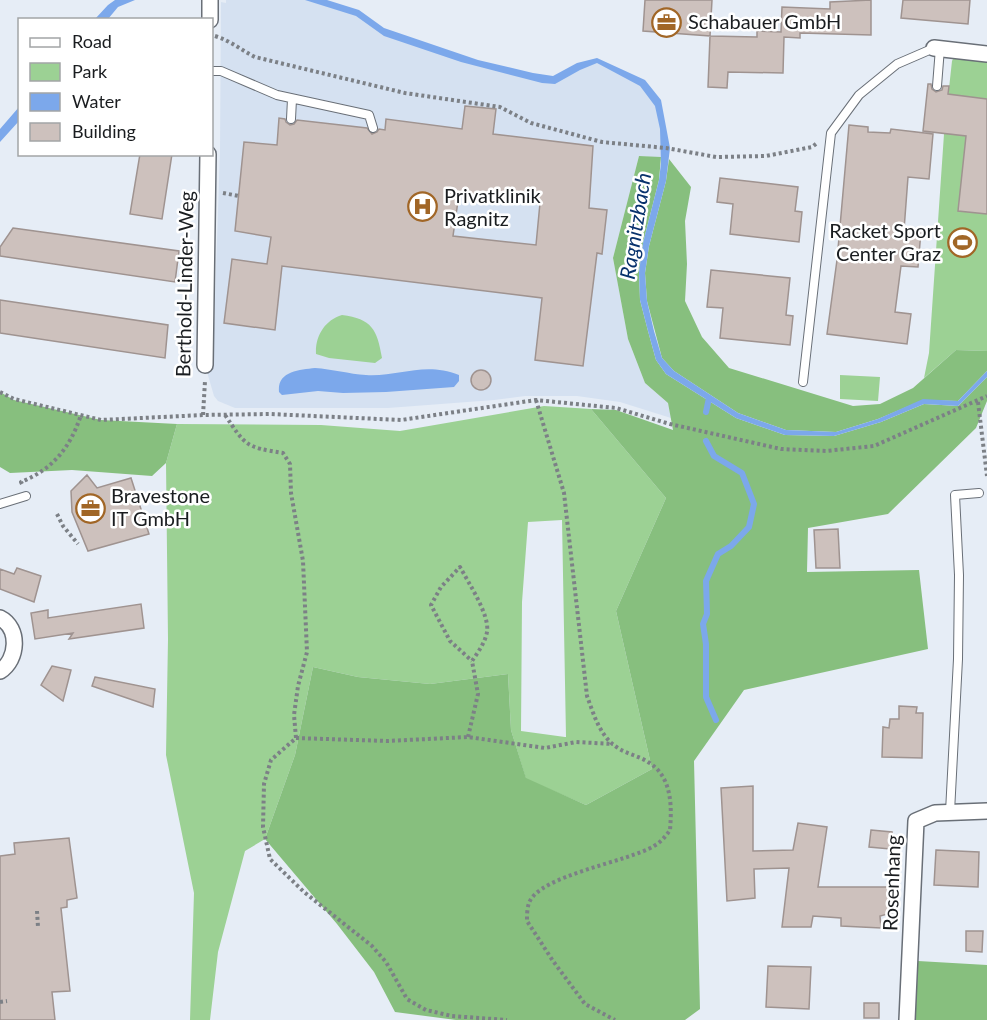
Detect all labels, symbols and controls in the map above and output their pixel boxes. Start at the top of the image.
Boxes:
office icon: Schabauer GmbH [651,6,683,38]
place label: Schabauer GmbH [688,9,841,33]
legend [18,18,213,156]
text: Road [72,30,112,52]
text: Park [72,60,108,82]
text: Water [72,90,121,112]
text: Building [72,120,136,142]
water label: Ragnitzbach [614,171,655,281]
place label: Privatklinik Ragnitz [444,183,542,230]
street label: Berthold-Linder-Weg [170,191,198,377]
hospital icon: Privatklinik Ragnitz [407,191,439,223]
place label: Racket Sport Center Graz [829,218,941,265]
sports icon: Racket Sport Center Graz [946,226,978,258]
place label: Bravestone IT GmbH [111,483,210,530]
office icon: Bravestone IT GmbH [74,492,106,524]
street label: Rosenhang [877,834,905,931]

